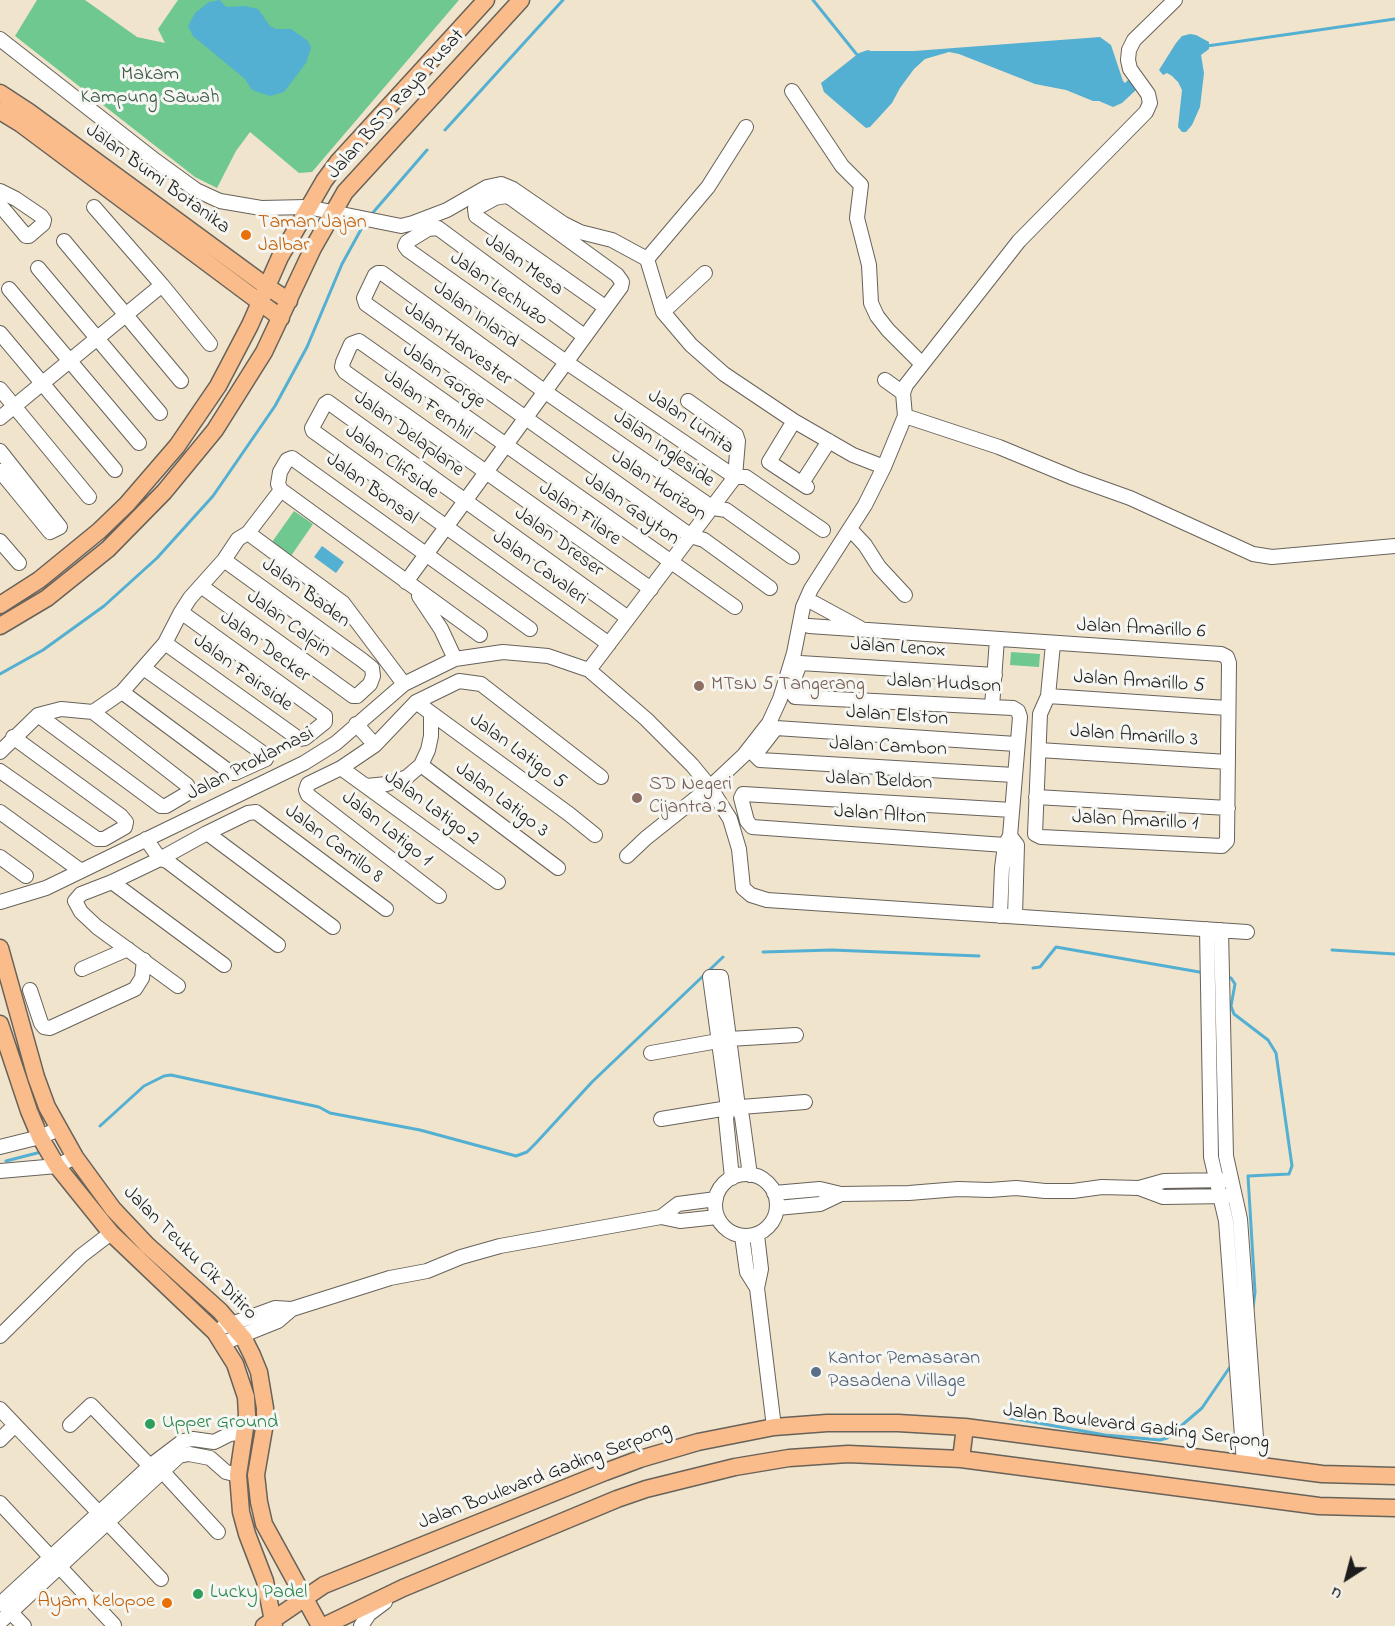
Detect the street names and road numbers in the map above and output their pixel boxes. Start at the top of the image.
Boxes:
street label: Jalan BSD Raya Pusat [323,25,471,185]
street label: Jalan Bumi Botanika [80,119,234,241]
street label: Jalan Mesa [479,229,567,303]
street label: Jalan Lechuzo [444,247,552,333]
street label: Jalan Inland [428,277,522,355]
street label: Jalan Harvester [398,298,516,392]
street label: Jalan Gorge [397,339,489,415]
street label: Jalan Fernhil [378,366,476,446]
street label: Jalan Lunita [642,385,738,461]
street label: Jalan Delaplane [348,387,468,483]
street label: Jalan Ingleside [608,406,718,494]
street label: Jalan Clifside [339,421,443,505]
street label: Jalan Horizon [606,446,710,528]
street label: Jalan Bonsal [320,449,422,531]
street label: Jalan Gayton [579,468,683,552]
street label: Jalan Filare [533,478,625,552]
street label: Jalan Dreser [509,503,607,583]
street label: Jalan Cavaleri [487,526,591,612]
street label: Jalan Baden [256,554,354,634]
street label: Jalan Calpin [241,586,335,664]
street label: Jalan Decker [214,607,314,689]
street label: Jalan Amarillo 6 [1076,615,1206,645]
street label: Jalan Fairside [188,630,296,718]
street label: Jalan Lenox [850,634,946,664]
street label: Jalan Amarillo 5 [1073,666,1205,700]
street label: Jalan Hudson [886,670,1002,700]
street label: Jalan Elston [845,701,949,733]
street label: Jalan Latigo 5 [464,709,570,795]
street label: Jalan Amarillo 3 [1069,721,1199,753]
street label: Jalan Proklamasi [184,723,318,807]
street label: Jalan Cambon [829,733,947,763]
street label: Jalan Latigo 3 [450,758,552,844]
street label: Jalan Latigo 2 [378,766,484,852]
street label: Jalan Beldon [825,767,933,797]
street label: Jalan Latigo 1 [336,787,436,873]
street label: Jalan Carrillo 8 [279,800,387,890]
street label: Jalan Alton [833,801,927,831]
street label: Jalan Amarillo 1 [1071,807,1199,837]
street label: Jalan Teuku Cik Ditiro [117,1182,261,1326]
street label: Jalan Boulevard Gading Serpong [1001,1400,1271,1456]
street label: Jalan Boulevard Gading Serpong [415,1418,675,1536]

